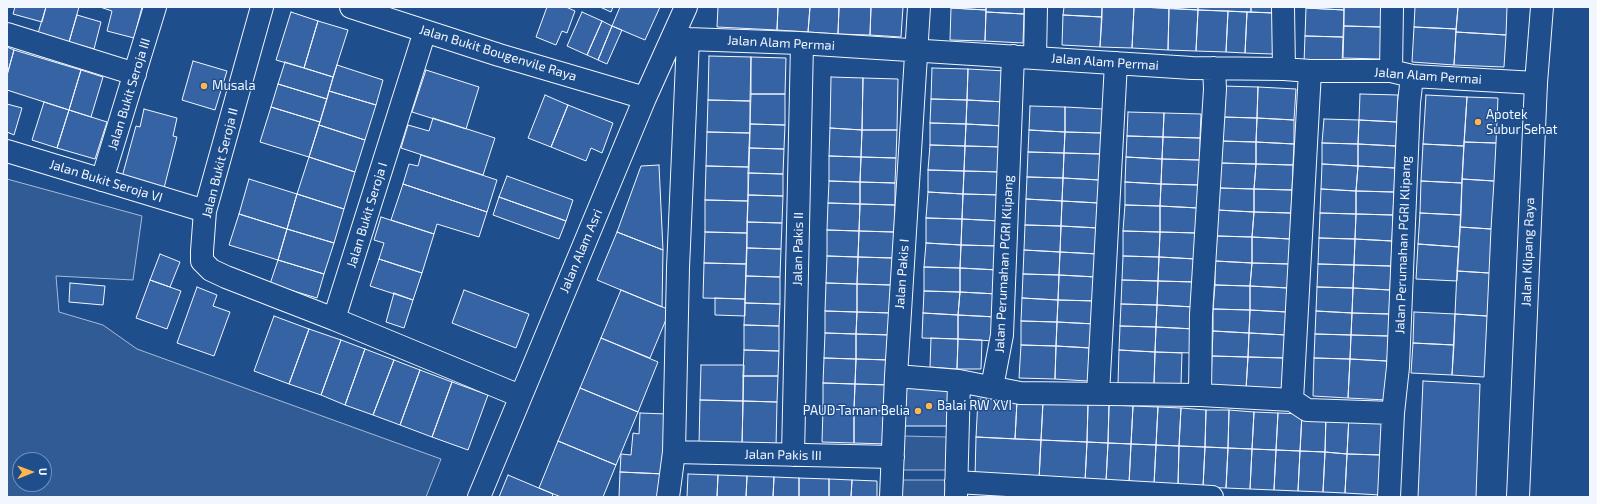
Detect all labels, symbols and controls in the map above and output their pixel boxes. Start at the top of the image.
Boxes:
street label: Jalan Bukit Bougenvile Raya [417,22,579,84]
street label: Jalan Alam Permai [727,32,835,54]
street label: Jalan Bukit Seroja III [105,36,153,152]
street label: Jalan Alam Permai [1051,50,1159,74]
street label: Jalan Alam Permai [1374,64,1482,88]
place label: Musala [212,78,256,94]
marker: Musala [199,81,209,91]
street label: Jalan Bukit Seroja II [199,106,241,220]
place label: Apotek Subur Sehat [1486,107,1558,138]
marker: Apotek Subur Sehat [1473,117,1483,127]
street label: Jalan Bukit Seroja VI [48,156,164,206]
street label: Jalan Perumahan PGRI Klipang [1392,156,1414,334]
street label: Jalan Bukit Seroja I [344,160,390,270]
street label: Jalan Perumahan PGRI Klipang [992,175,1016,353]
street label: Jalan Klipang Raya [1518,197,1538,307]
street label: Jalan Alam Asri [556,207,606,295]
street label: Jalan Pakis II [790,212,806,286]
street label: Jalan Pakis I [892,238,912,310]
place label: Balai RW XVI [937,398,1012,414]
marker: Balai RW XVI [924,401,934,411]
place label: PAUD Taman Belia [803,403,910,419]
marker: PAUD Taman Belia [913,406,923,416]
street label: Jalan Pakis III [744,447,822,463]
north arrow [12,452,52,492]
text: U [37,468,50,476]

